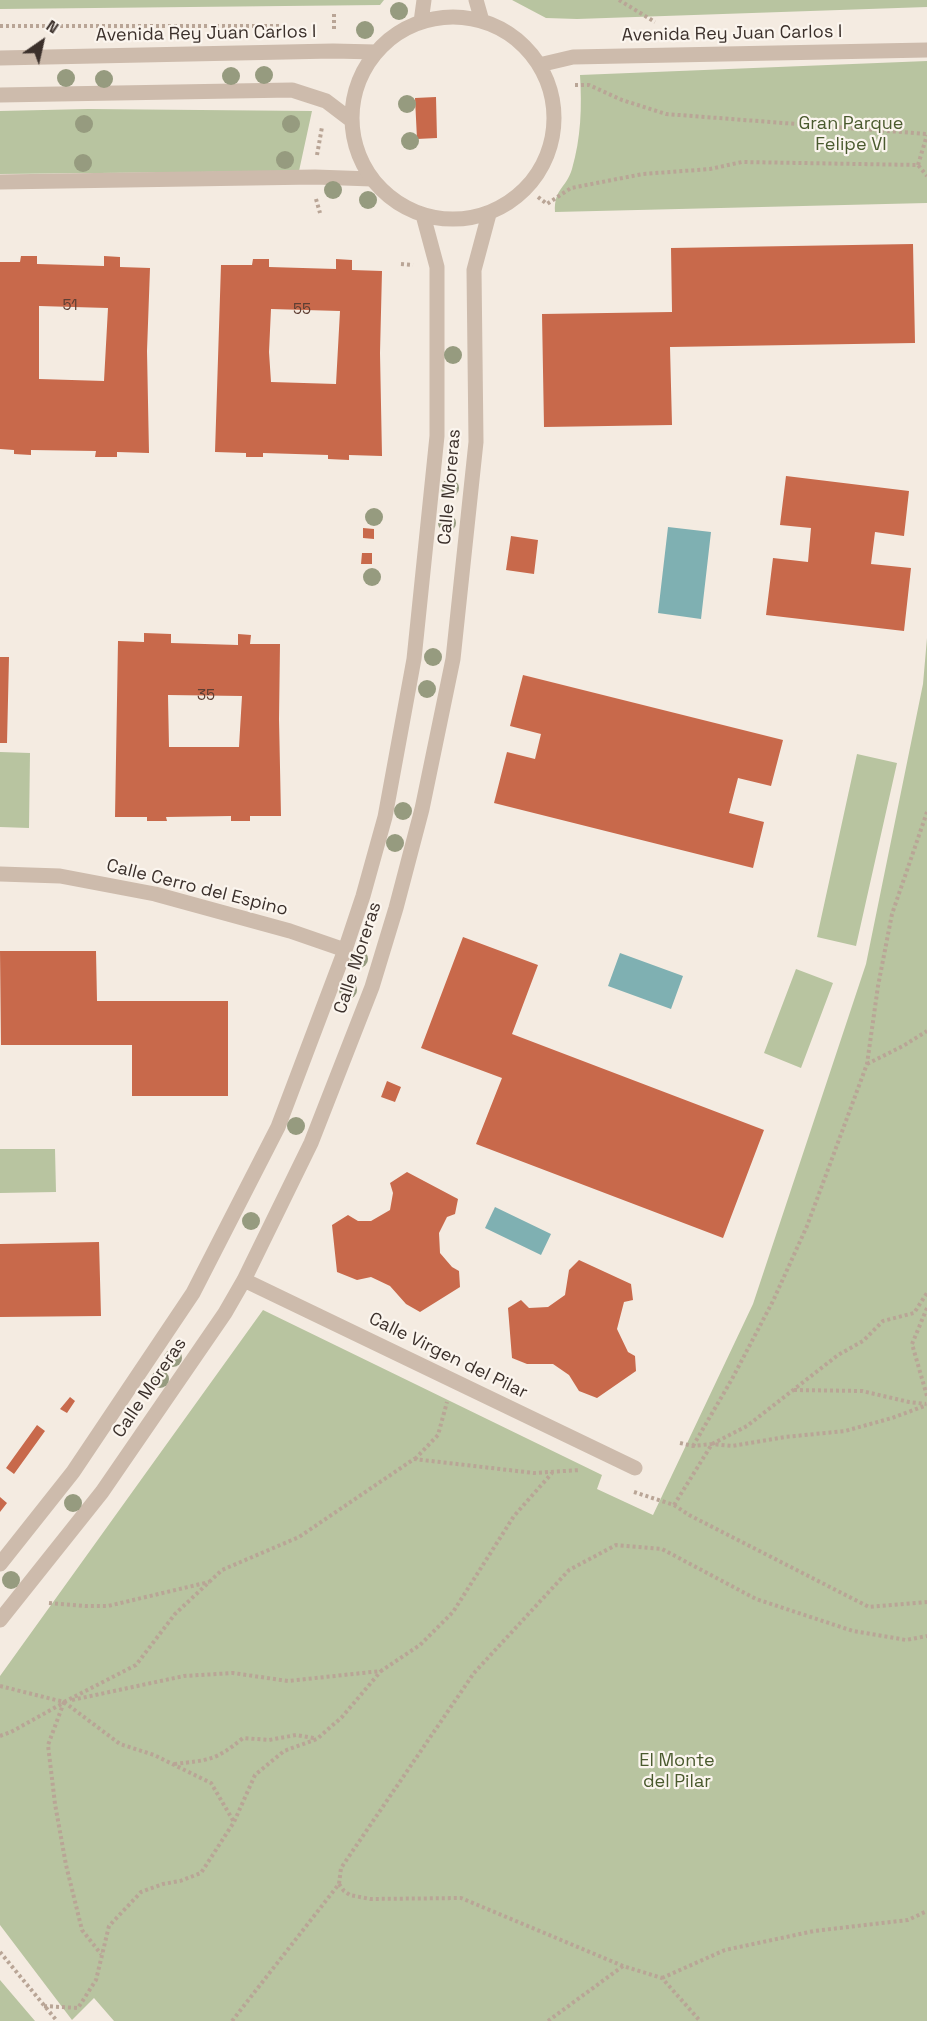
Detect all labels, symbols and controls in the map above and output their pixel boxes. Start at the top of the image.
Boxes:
north arrow [12,12,72,72]
text: N [42,15,63,38]
street label: Avenida Rey Juan Carlos I [95,21,317,47]
street label: Avenida Rey Juan Carlos I [621,21,843,47]
park label: Gran Parque Felipe VI [798,113,904,156]
house number: 51 [62,297,78,315]
house number: 55 [293,301,311,319]
street label: Calle Moreras [434,428,466,546]
house number: 35 [197,687,215,705]
street label: Calle Cerro del Espino [104,855,290,921]
street label: Calle Moreras [330,899,386,1017]
street label: Calle Virgen del Pilar [365,1308,531,1404]
street label: Calle Moreras [109,1334,191,1442]
park label: El Monte del Pilar [639,1750,715,1792]

